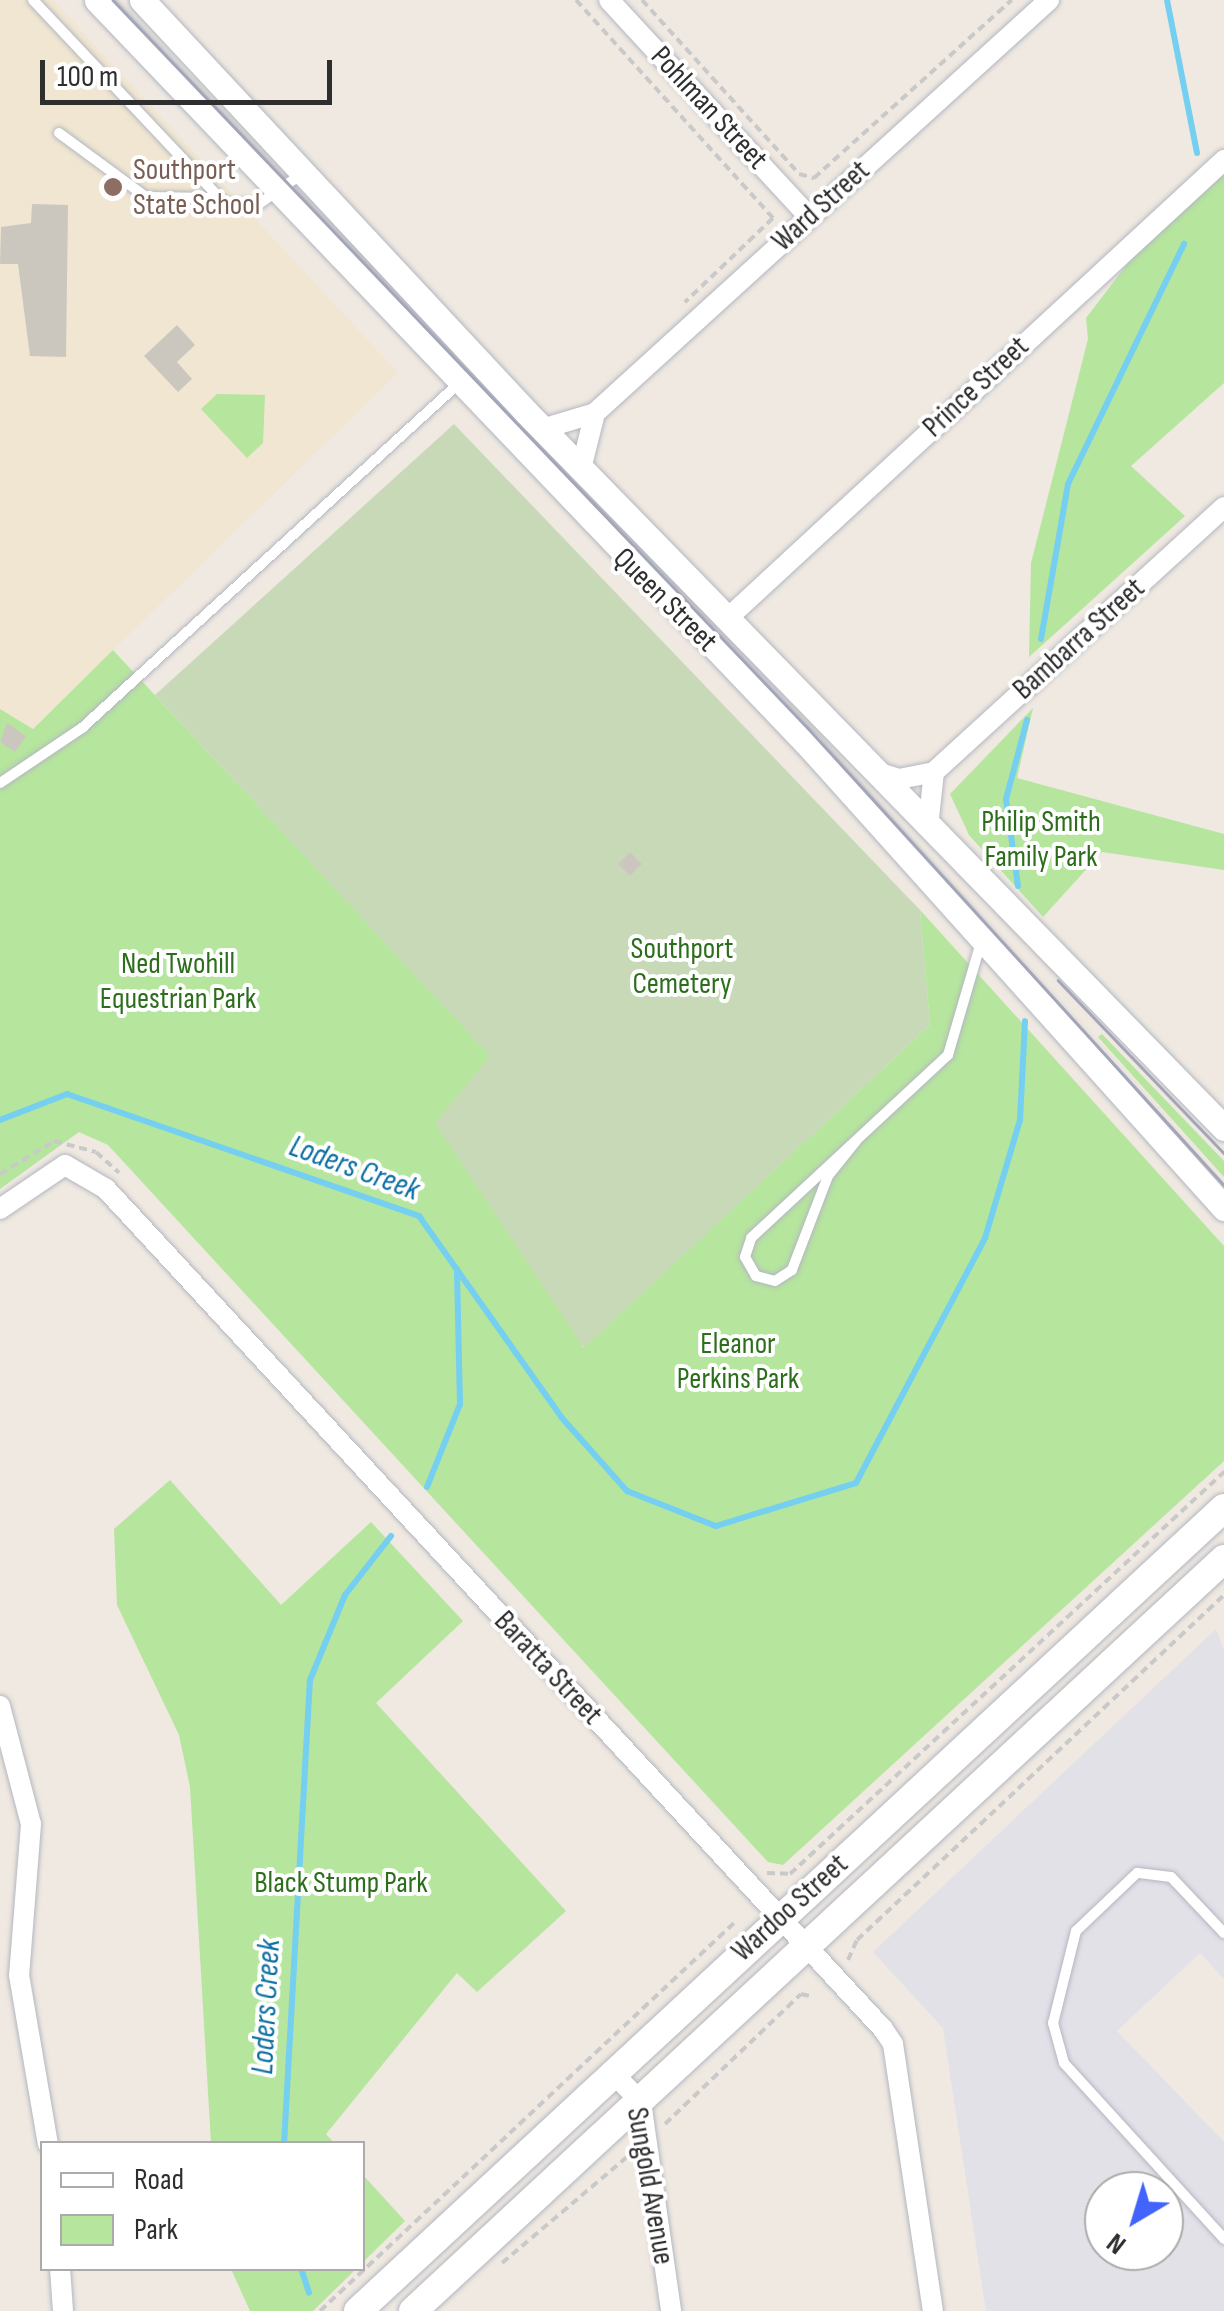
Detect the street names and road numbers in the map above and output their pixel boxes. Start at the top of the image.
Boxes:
street label: Pohlman Street [643,39,775,177]
street label: Ward Street [765,153,877,259]
street label: Prince Street [916,329,1036,445]
street label: Queen Street [605,540,725,660]
street label: Bambarra Street [1006,571,1152,707]
street label: Baratta Street [486,1604,610,1732]
street label: Wardoo Street [724,1846,856,1970]
street label: Sungold Avenue [618,2105,682,2267]

